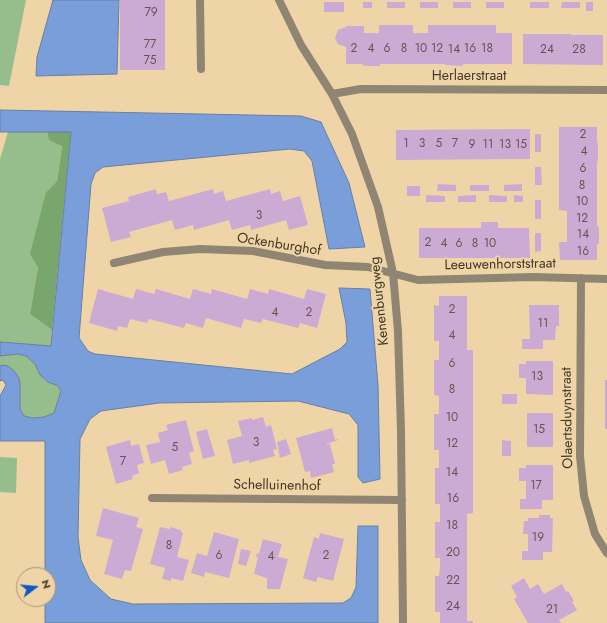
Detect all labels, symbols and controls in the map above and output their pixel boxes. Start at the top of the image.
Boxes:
house number: 79 [144,6,158,20]
house number: 77 [144,38,156,52]
house number: 2 [351,42,357,56]
house number: 4 [368,42,374,56]
house number: 6 [384,42,390,56]
house number: 8 [401,42,407,56]
house number: 10 [415,42,427,56]
house number: 12 [431,42,443,56]
house number: 16 [464,42,476,56]
house number: 18 [481,42,493,56]
house number: 14 [448,43,460,57]
house number: 24 [540,43,554,57]
house number: 28 [572,43,586,57]
house number: 75 [143,54,157,68]
street label: Herlaerstraat [432,69,506,85]
house number: 2 [580,128,586,142]
house number: 1 [403,137,409,151]
house number: 3 [419,137,425,151]
house number: 5 [436,137,442,151]
house number: 7 [452,137,458,151]
house number: 9 [469,138,475,152]
house number: 11 [483,138,493,152]
house number: 13 [499,138,511,152]
house number: 15 [515,138,527,152]
house number: 4 [581,145,587,159]
house number: 6 [580,162,586,176]
house number: 8 [579,179,585,193]
house number: 10 [576,195,588,209]
house number: 3 [256,209,262,223]
house number: 12 [576,212,588,226]
house number: 14 [577,228,589,242]
street label: Ockenburghof [236,230,322,260]
house number: 2 [425,236,431,250]
house number: 4 [441,237,447,251]
house number: 6 [456,237,462,251]
house number: 8 [472,237,478,251]
house number: 10 [484,237,496,251]
house number: 16 [577,245,589,259]
street label: Kenenburgweg [367,256,393,346]
street label: Leeuwenhorststraat [444,256,556,274]
house number: 2 [449,303,455,317]
house number: 4 [272,306,278,320]
house number: 2 [306,306,312,320]
house number: 11 [538,317,548,331]
house number: 4 [449,329,455,343]
house number: 6 [449,357,455,371]
street label: Olaertsduynstraat [559,367,577,469]
house number: 13 [531,370,543,384]
house number: 8 [449,383,455,397]
house number: 10 [446,411,458,425]
house number: 15 [533,423,545,437]
house number: 3 [253,436,259,450]
house number: 12 [446,437,458,451]
house number: 5 [172,441,178,455]
house number: 7 [120,455,126,469]
house number: 14 [446,466,458,480]
street label: Schelluinenhof [233,477,321,495]
house number: 17 [530,479,542,493]
house number: 16 [447,492,459,506]
house number: 18 [446,519,458,533]
house number: 19 [532,531,544,545]
house number: 8 [166,539,172,553]
house number: 20 [446,546,460,560]
house number: 6 [216,549,222,563]
house number: 2 [323,549,329,563]
house number: 4 [268,550,274,564]
north arrow [16,567,56,607]
house number: 22 [446,574,460,588]
text: N [38,578,55,590]
house number: 24 [446,600,460,614]
house number: 21 [546,603,558,617]

